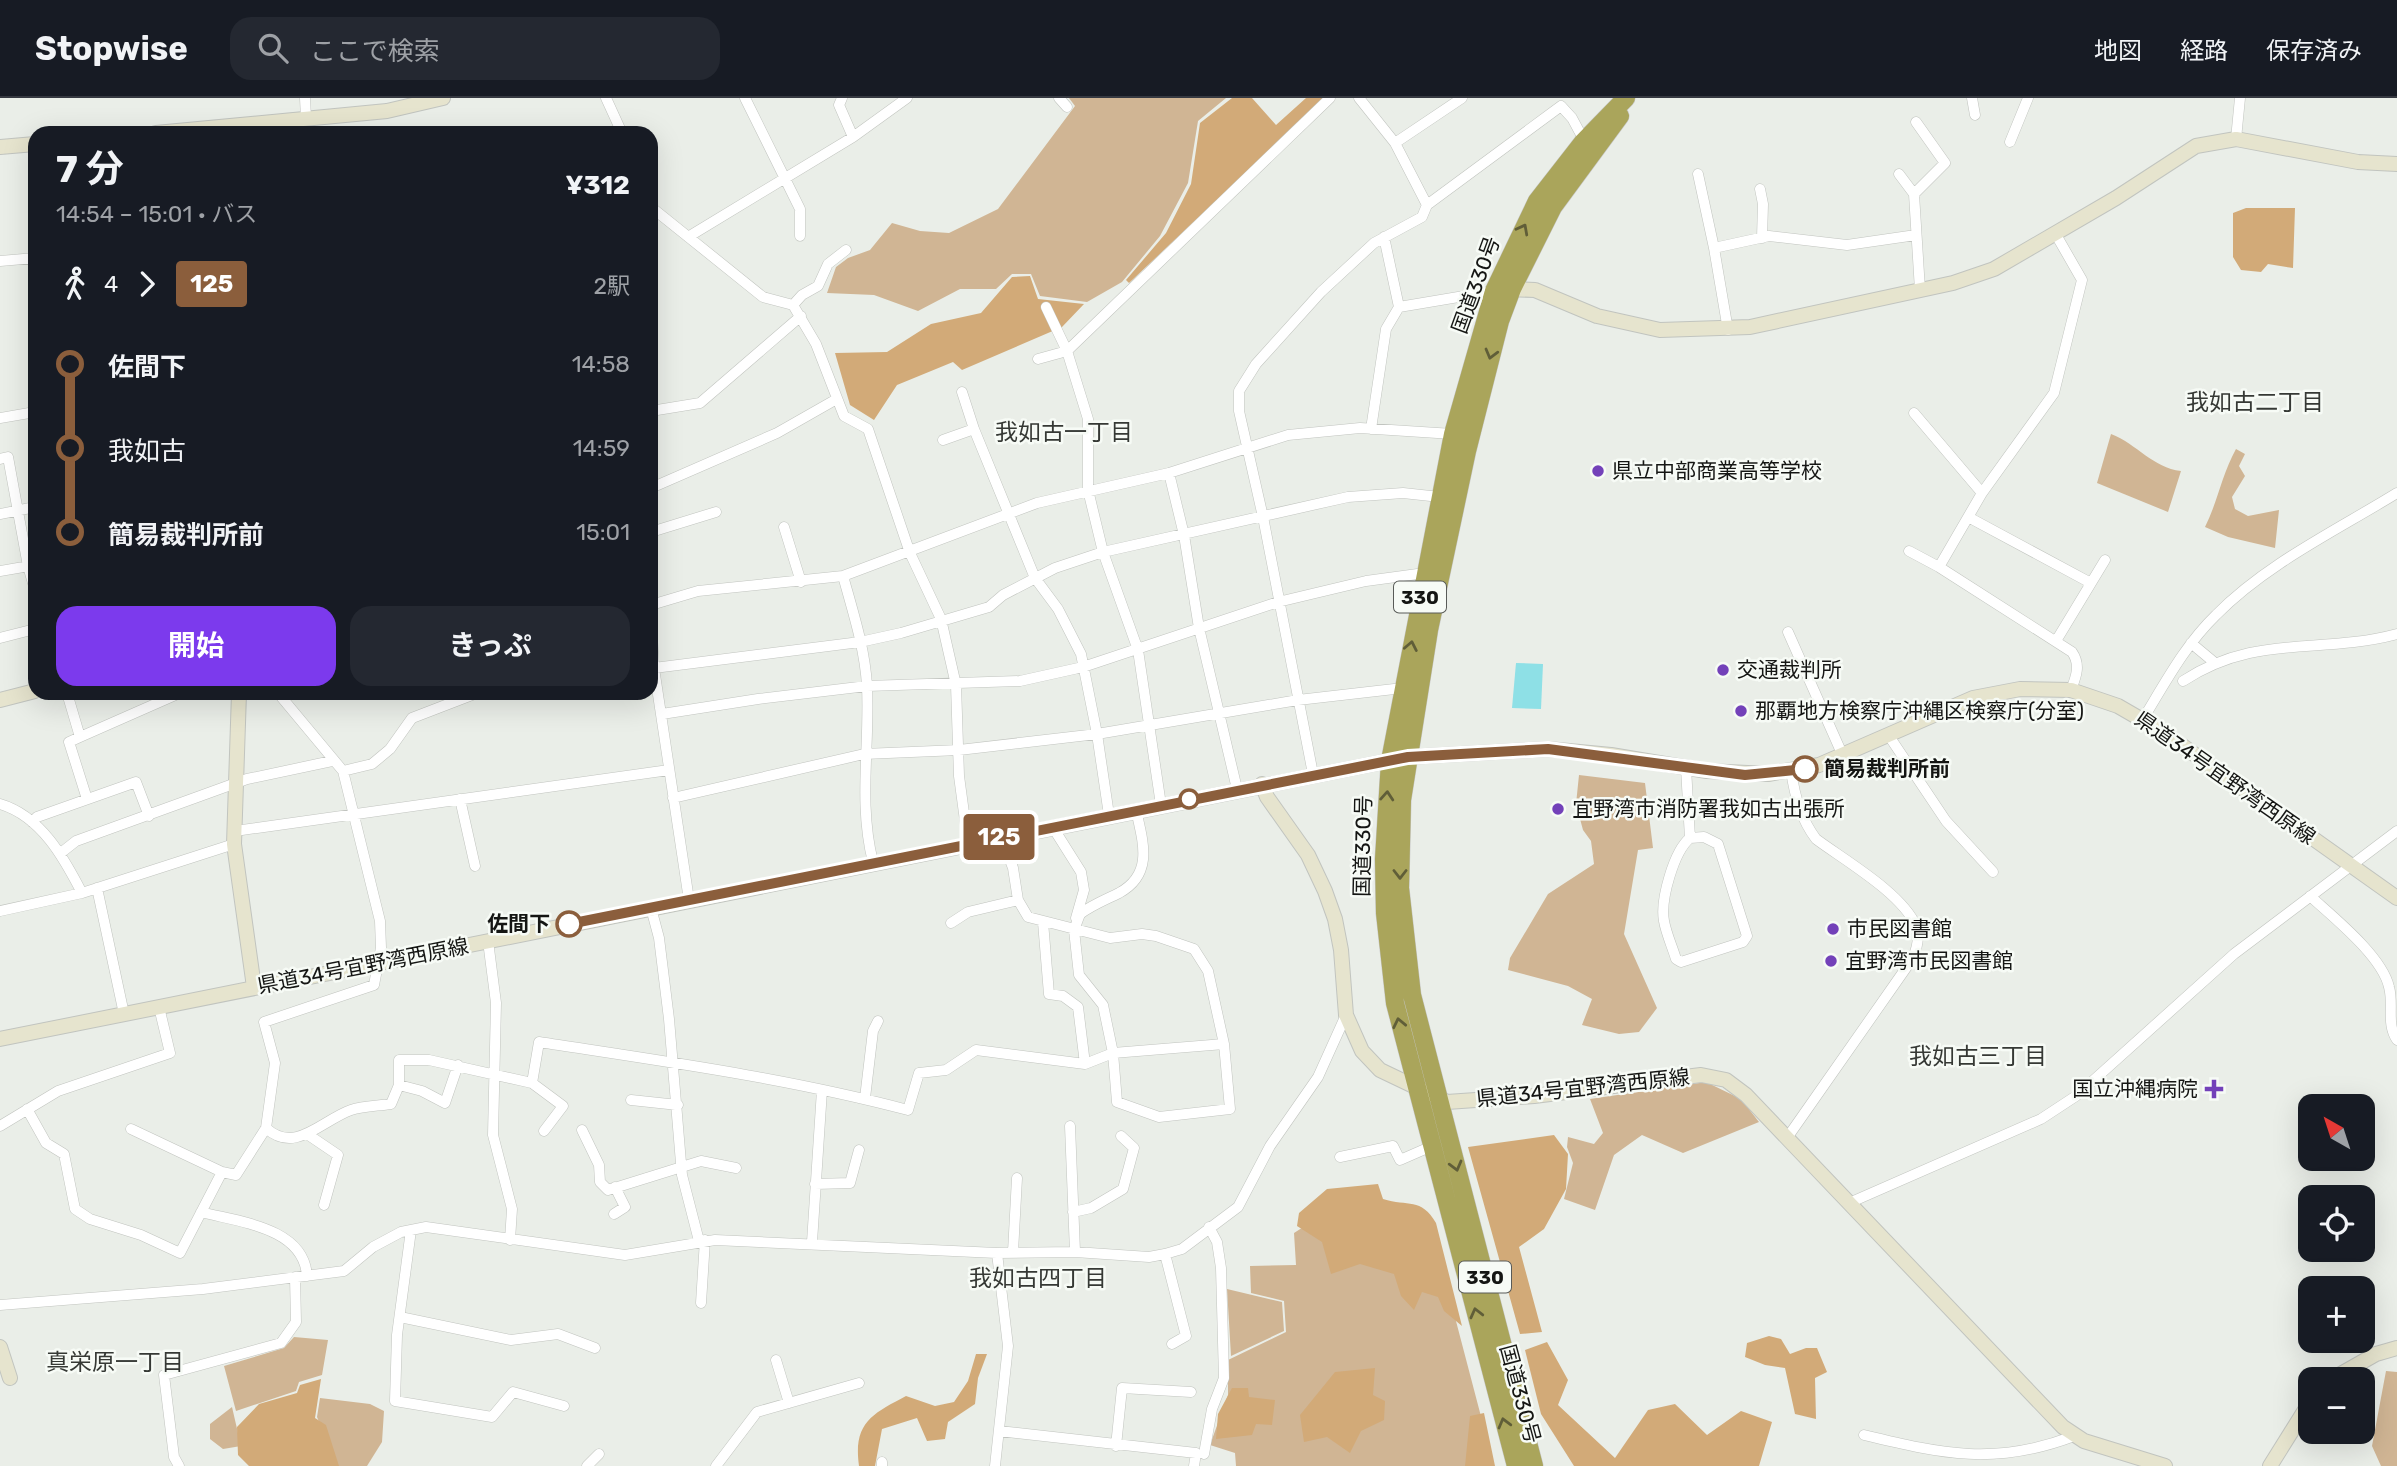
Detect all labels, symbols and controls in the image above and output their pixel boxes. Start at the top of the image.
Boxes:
search box [230,17,720,80]
text: Stopwise [35,29,188,68]
icon: search [254,29,292,67]
text: ここで検索 [310,36,440,67]
text: 地図 [2094,37,2142,65]
text: 経路 [2180,37,2228,65]
text: 保存済み [2266,37,2362,65]
text: 7 分 [56,146,124,192]
text: ¥312 [565,170,630,201]
text: 14:54 – 15:01 · バス [56,200,257,228]
one-way arrow [1515,224,1528,236]
street label: 国道330号 [1446,233,1505,337]
icon: walk [56,265,94,303]
icon: forward [128,265,166,303]
text: 4 [104,270,118,298]
text: 125 [190,270,233,298]
text: 2駅 [593,272,630,300]
one-way arrow [1485,348,1500,360]
text: 14:58 [572,350,630,378]
text: 佐間下 [108,352,186,383]
district label: 我如古二丁目 [2186,388,2324,416]
district label: 我如古一丁目 [995,418,1133,446]
text: 14:59 [573,434,630,462]
text: 我如古 [108,436,186,467]
place label: 県立中部商業高等学校 [1612,458,1822,483]
marker: 県立中部商業高等学校 [1590,463,1606,479]
text: 15:01 [576,518,630,546]
text: 簡易裁判所前 [108,520,264,551]
road number: 330 [1394,582,1446,612]
button: 開始 [56,606,336,686]
button: きっぷ [350,606,630,686]
one-way arrow [1403,640,1418,652]
place label: 交通裁判所 [1737,657,1842,682]
marker: 交通裁判所 [1715,662,1731,678]
place label: 那覇地方検察庁沖縄区検察庁(分室) [1755,698,2084,723]
marker: 那覇地方検察庁沖縄区検察庁(分室) [1733,703,1749,719]
street label: 県道34号宜野湾西原線 [2130,706,2320,849]
marker: 簡易裁判所前 [1792,756,1818,782]
place label: 簡易裁判所前 [1824,756,1950,781]
unlabelled marker [1179,789,1199,809]
one-way arrow [1379,791,1394,802]
street label: 国道330号 [1349,795,1376,897]
place label: 宜野湾市消防署我如古出張所 [1572,796,1845,821]
marker: 宜野湾市消防署我如古出張所 [1550,801,1566,817]
line badge: 125 [959,814,1039,860]
text: 125 [977,823,1021,851]
one-way arrow [1392,869,1408,880]
place label: 佐間下 [487,911,550,936]
marker: 佐間下 [556,911,582,937]
place label: 市民図書館 [1847,916,1952,941]
marker: 市民図書館 [1825,921,1841,937]
street label: 県道34号宜野湾西原線 [255,933,471,998]
place label: 宜野湾市民図書館 [1845,948,2013,973]
marker: 宜野湾市民図書館 [1823,953,1839,969]
one-way arrow [1393,1017,1407,1029]
district label: 我如古三丁目 [1909,1042,2047,1070]
street label: 県道34号宜野湾西原線 [1475,1064,1691,1111]
place label: 国立沖縄病院 [2072,1076,2198,1101]
marker: 国立沖縄病院 [2204,1079,2224,1099]
north arrow [2298,1094,2375,1171]
map controls [2298,1094,2375,1444]
one-way arrow [1448,1160,1462,1172]
button: locate [2298,1185,2375,1262]
road number: 330 [1459,1261,1511,1292]
district label: 我如古四丁目 [969,1264,1107,1292]
button: + [2298,1276,2375,1353]
one-way arrow [1470,1307,1484,1319]
street label: 国道330号 [1495,1342,1546,1446]
district label: 真栄原一丁目 [46,1348,184,1376]
button: − [2298,1367,2375,1444]
one-way arrow [1498,1417,1512,1429]

